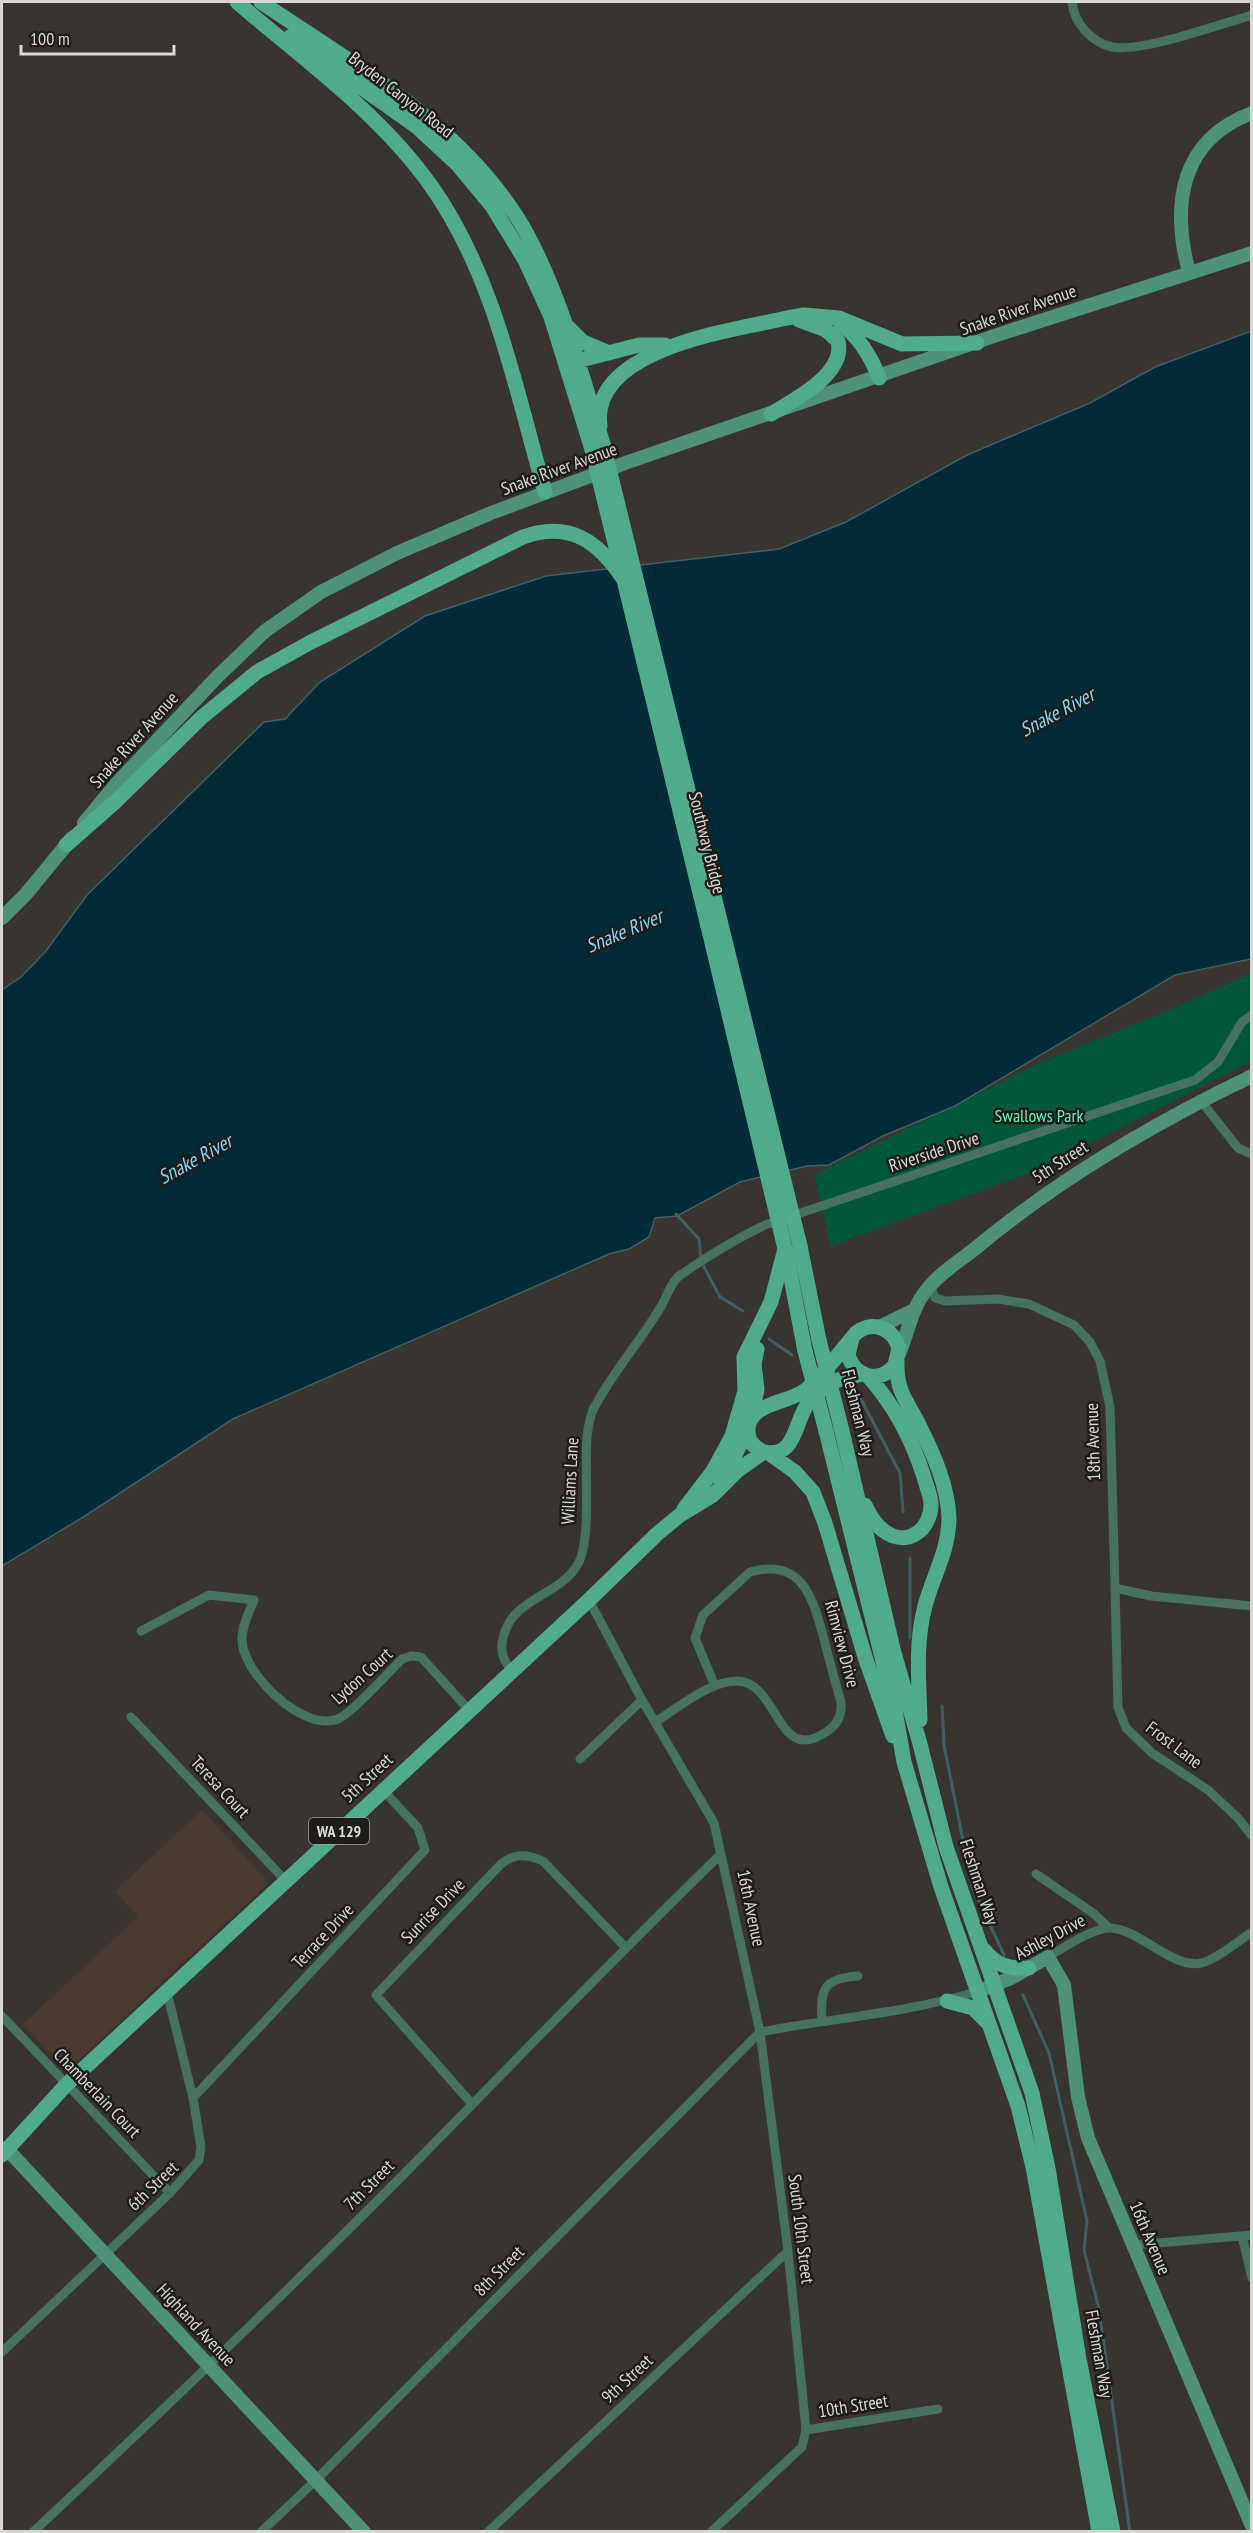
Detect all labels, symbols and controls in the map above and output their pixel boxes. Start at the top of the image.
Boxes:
scale bar [21,18,174,56]
text: 100 m [30,27,70,50]
street label: Bryden Canyon Road [344,46,459,143]
street label: Snake River Avenue [957,279,1079,340]
street label: Snake River Avenue [498,437,620,500]
water label: Snake River [1015,680,1101,742]
street label: Snake River Avenue [84,687,183,793]
street label: Southway Bridge [684,789,731,896]
water label: Snake River [582,902,669,959]
park label: Swallows Park [995,1104,1083,1127]
street label: Riverside Drive [886,1126,982,1177]
water label: Snake River [153,1127,239,1190]
street label: 5th Street [1027,1135,1092,1188]
street label: Fleshman Way [837,1367,880,1459]
street label: 18th Avenue [1080,1403,1105,1481]
street label: Williams Lane [556,1437,583,1525]
street label: Rimview Drive [820,1598,865,1690]
street label: Lydon Court [327,1642,397,1709]
street label: Frost Lane [1142,1716,1207,1773]
street label: 5th Street [336,1748,397,1807]
street label: Teresa Court [186,1751,255,1823]
road number: WA 129 [309,1818,369,1844]
street label: Fleshman Way [955,1836,1004,1928]
street label: 16th Avenue [732,1867,771,1948]
street label: Sunrise Drive [396,1873,469,1948]
street label: Terrace Drive [287,1898,359,1973]
street label: Ashley Drive [1011,1908,1089,1965]
street label: Chamberlain Court [49,2043,146,2142]
street label: 7th Street [339,2155,399,2215]
street label: 6th Street [122,2156,183,2215]
street label: South 10th Street [783,2173,820,2285]
street label: 16th Avenue [1125,2197,1176,2278]
street label: 8th Street [469,2241,529,2301]
street label: Highland Avenue [152,2278,241,2371]
street label: Fleshman Way [1080,2308,1119,2400]
street label: 9th Street [596,2349,657,2408]
street label: 10th Street [816,2389,889,2422]

